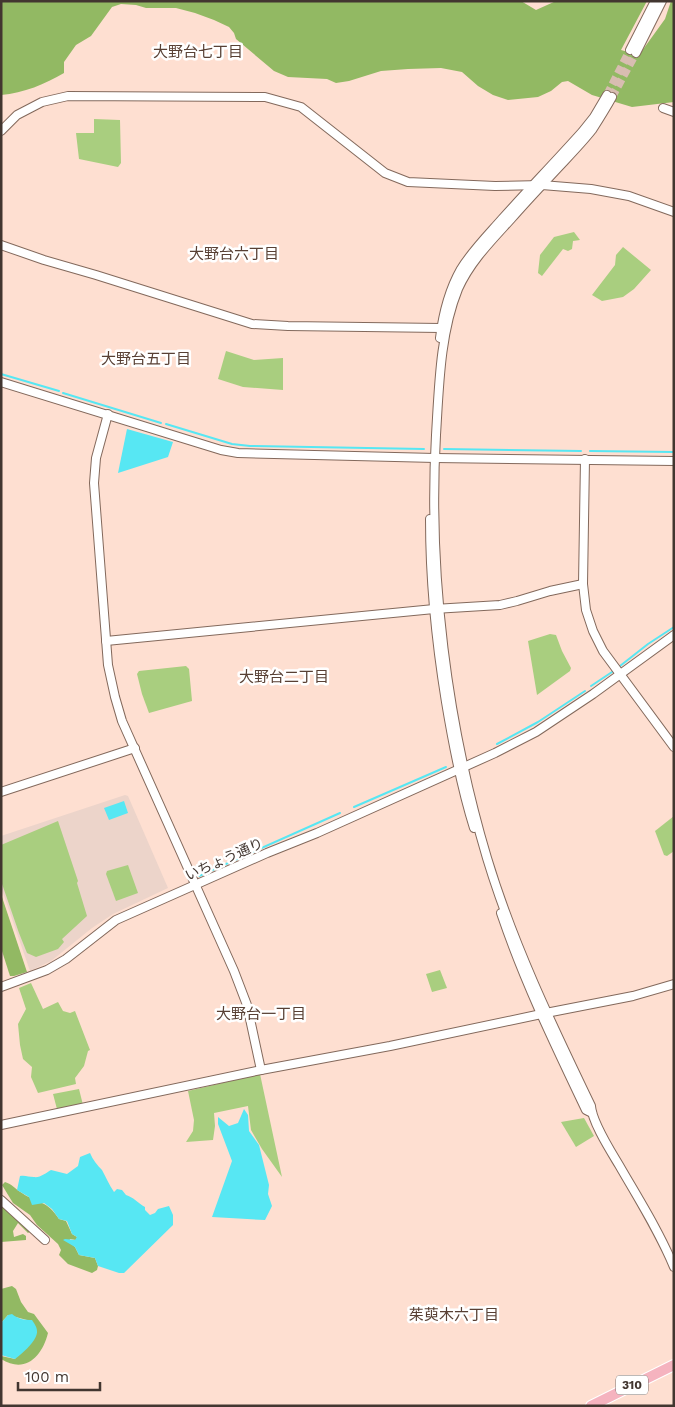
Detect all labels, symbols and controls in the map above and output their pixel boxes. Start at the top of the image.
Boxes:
district label: 大野台七丁目 [153,43,243,61]
district label: 大野台六丁目 [189,245,279,263]
district label: 大野台五丁目 [101,350,191,368]
district label: 大野台二丁目 [239,668,329,686]
street label: いちょう通り [182,835,266,883]
district label: 大野台一丁目 [216,1005,306,1023]
district label: 茱萸木六丁目 [409,1306,499,1324]
scale bar [18,1360,100,1392]
text: 100 m [25,1368,69,1386]
road number: 310 [616,1376,648,1394]

